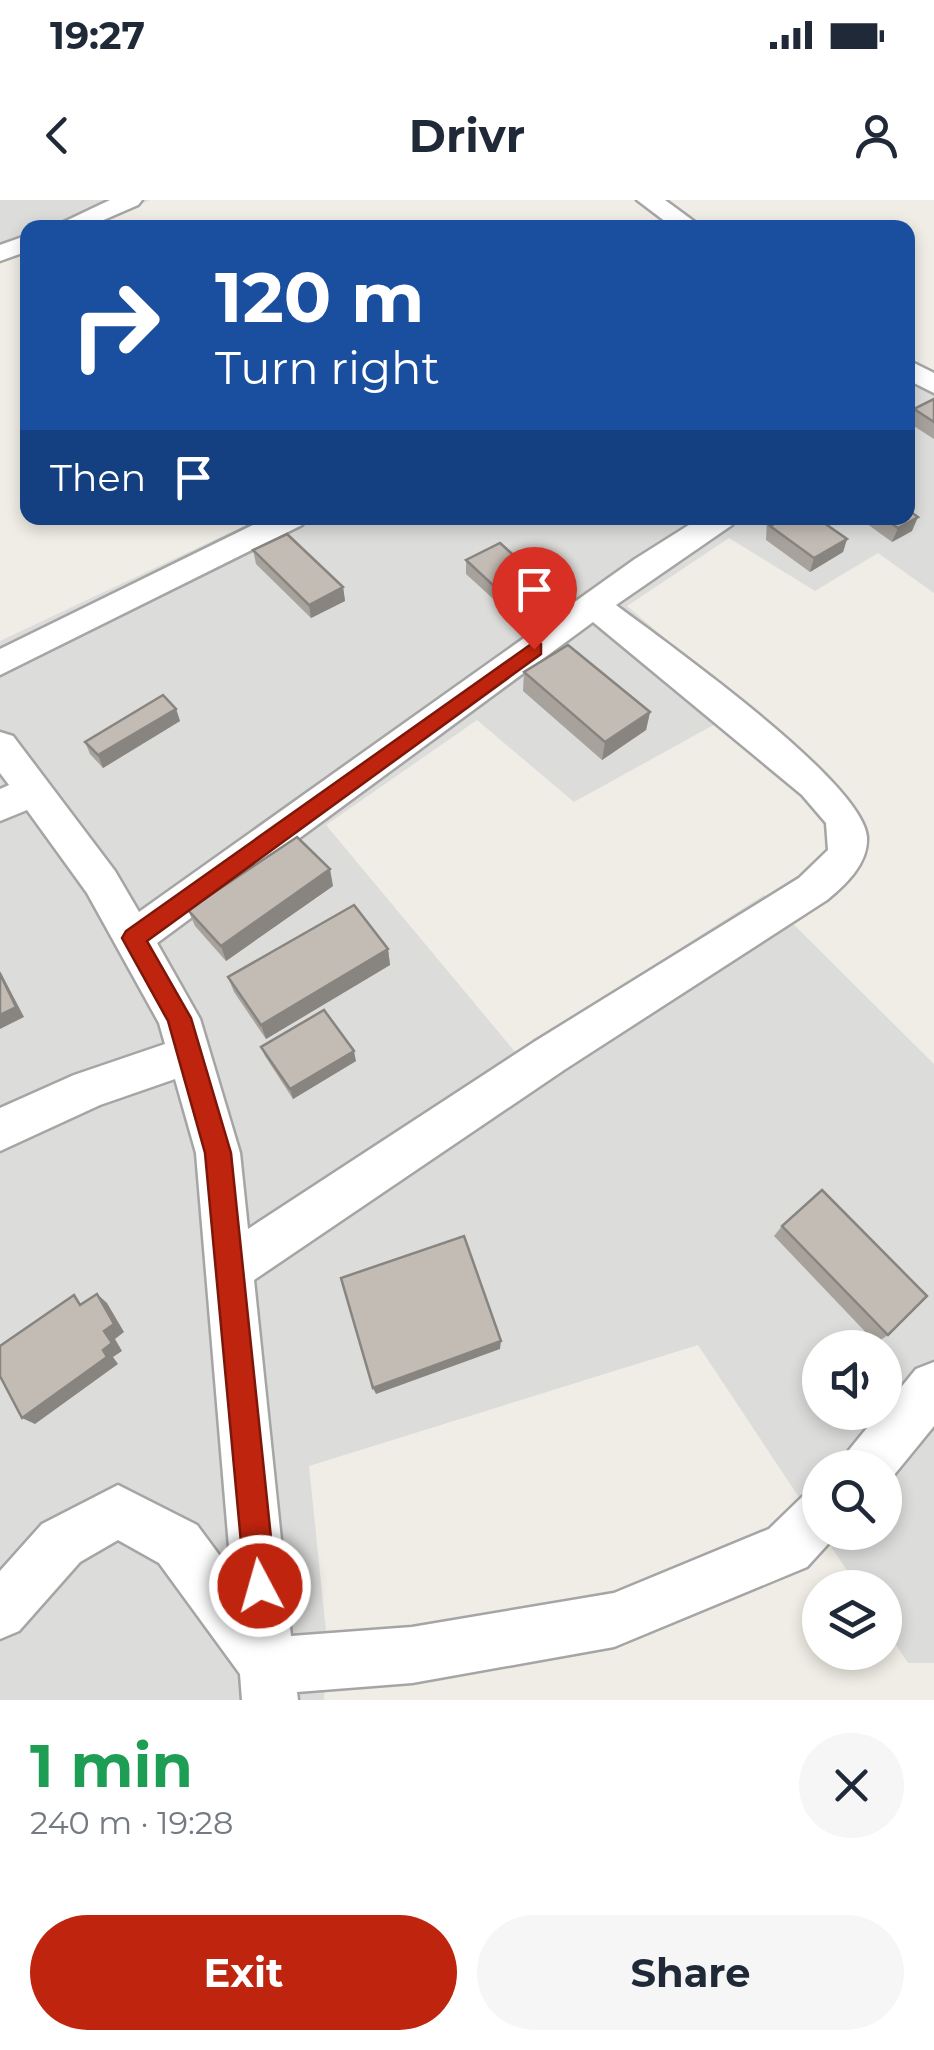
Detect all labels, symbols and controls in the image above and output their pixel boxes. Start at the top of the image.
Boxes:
text: 19:27 [50,12,145,59]
icon: back [30,108,85,163]
text: Drivr [409,108,525,163]
icon: person [849,108,904,163]
text: 120 m [215,254,425,340]
icon: right [50,260,180,390]
text: Turn right [215,340,440,395]
icon: arrive [166,450,221,505]
text: Then [50,454,146,501]
pin [492,547,577,650]
icon: arrive [507,562,562,617]
map controls [802,1330,902,1670]
button: sound [802,1330,902,1430]
button: search [802,1450,902,1550]
position arrow [208,1534,312,1638]
button: layers [802,1570,902,1670]
text: 1 min [30,1729,193,1802]
button: close [799,1733,904,1838]
text: 240 m · 19:28 [30,1803,233,1842]
button: Exit [30,1915,457,2030]
button: Share [477,1915,904,2030]

